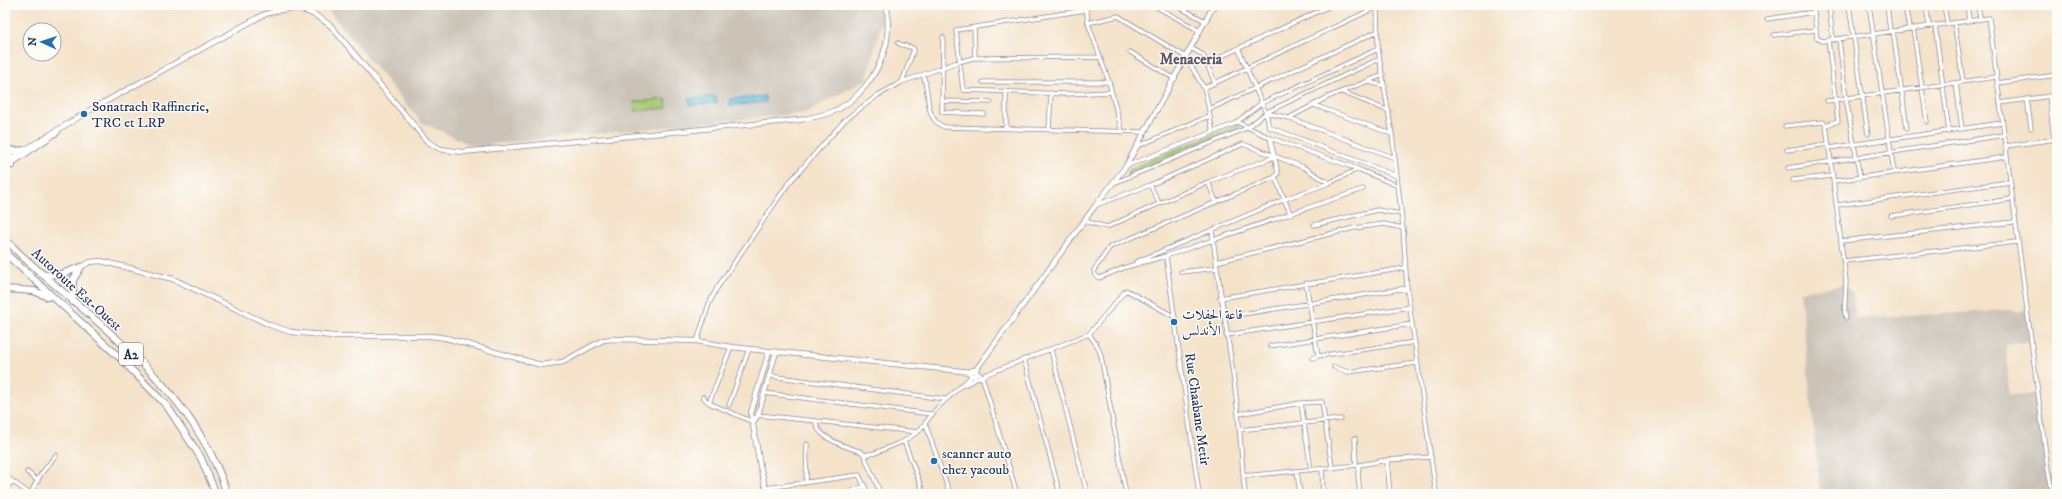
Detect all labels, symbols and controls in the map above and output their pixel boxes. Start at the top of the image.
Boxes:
north arrow [22,22,62,62]
text: N [26,37,40,46]
district label: Menaceria [1160,50,1223,69]
place label: Sonatrach Raffinerie, TRC et LRP [92,98,209,132]
marker: Sonatrach Raffinerie, TRC et LRP [79,109,89,119]
street label: Autoroute Est-Ouest [27,244,126,335]
place label: قاعة الحفلات الأندلس [1182,306,1243,340]
marker: قاعة الحفلات الأندلس [1169,317,1179,327]
road number: A2 [119,343,143,365]
street label: Rue Chaabane Metir [1180,352,1214,467]
place label: scanner auto chez yacoub [942,445,1011,479]
marker: scanner auto chez yacoub [929,456,939,466]

